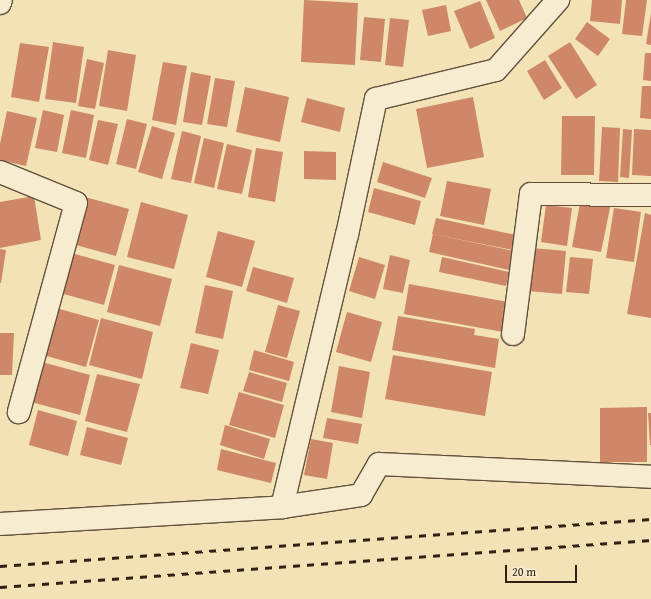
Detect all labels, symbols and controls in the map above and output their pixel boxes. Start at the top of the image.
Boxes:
scale bar [507,557,579,583]
text: 20 m [512,563,536,580]

